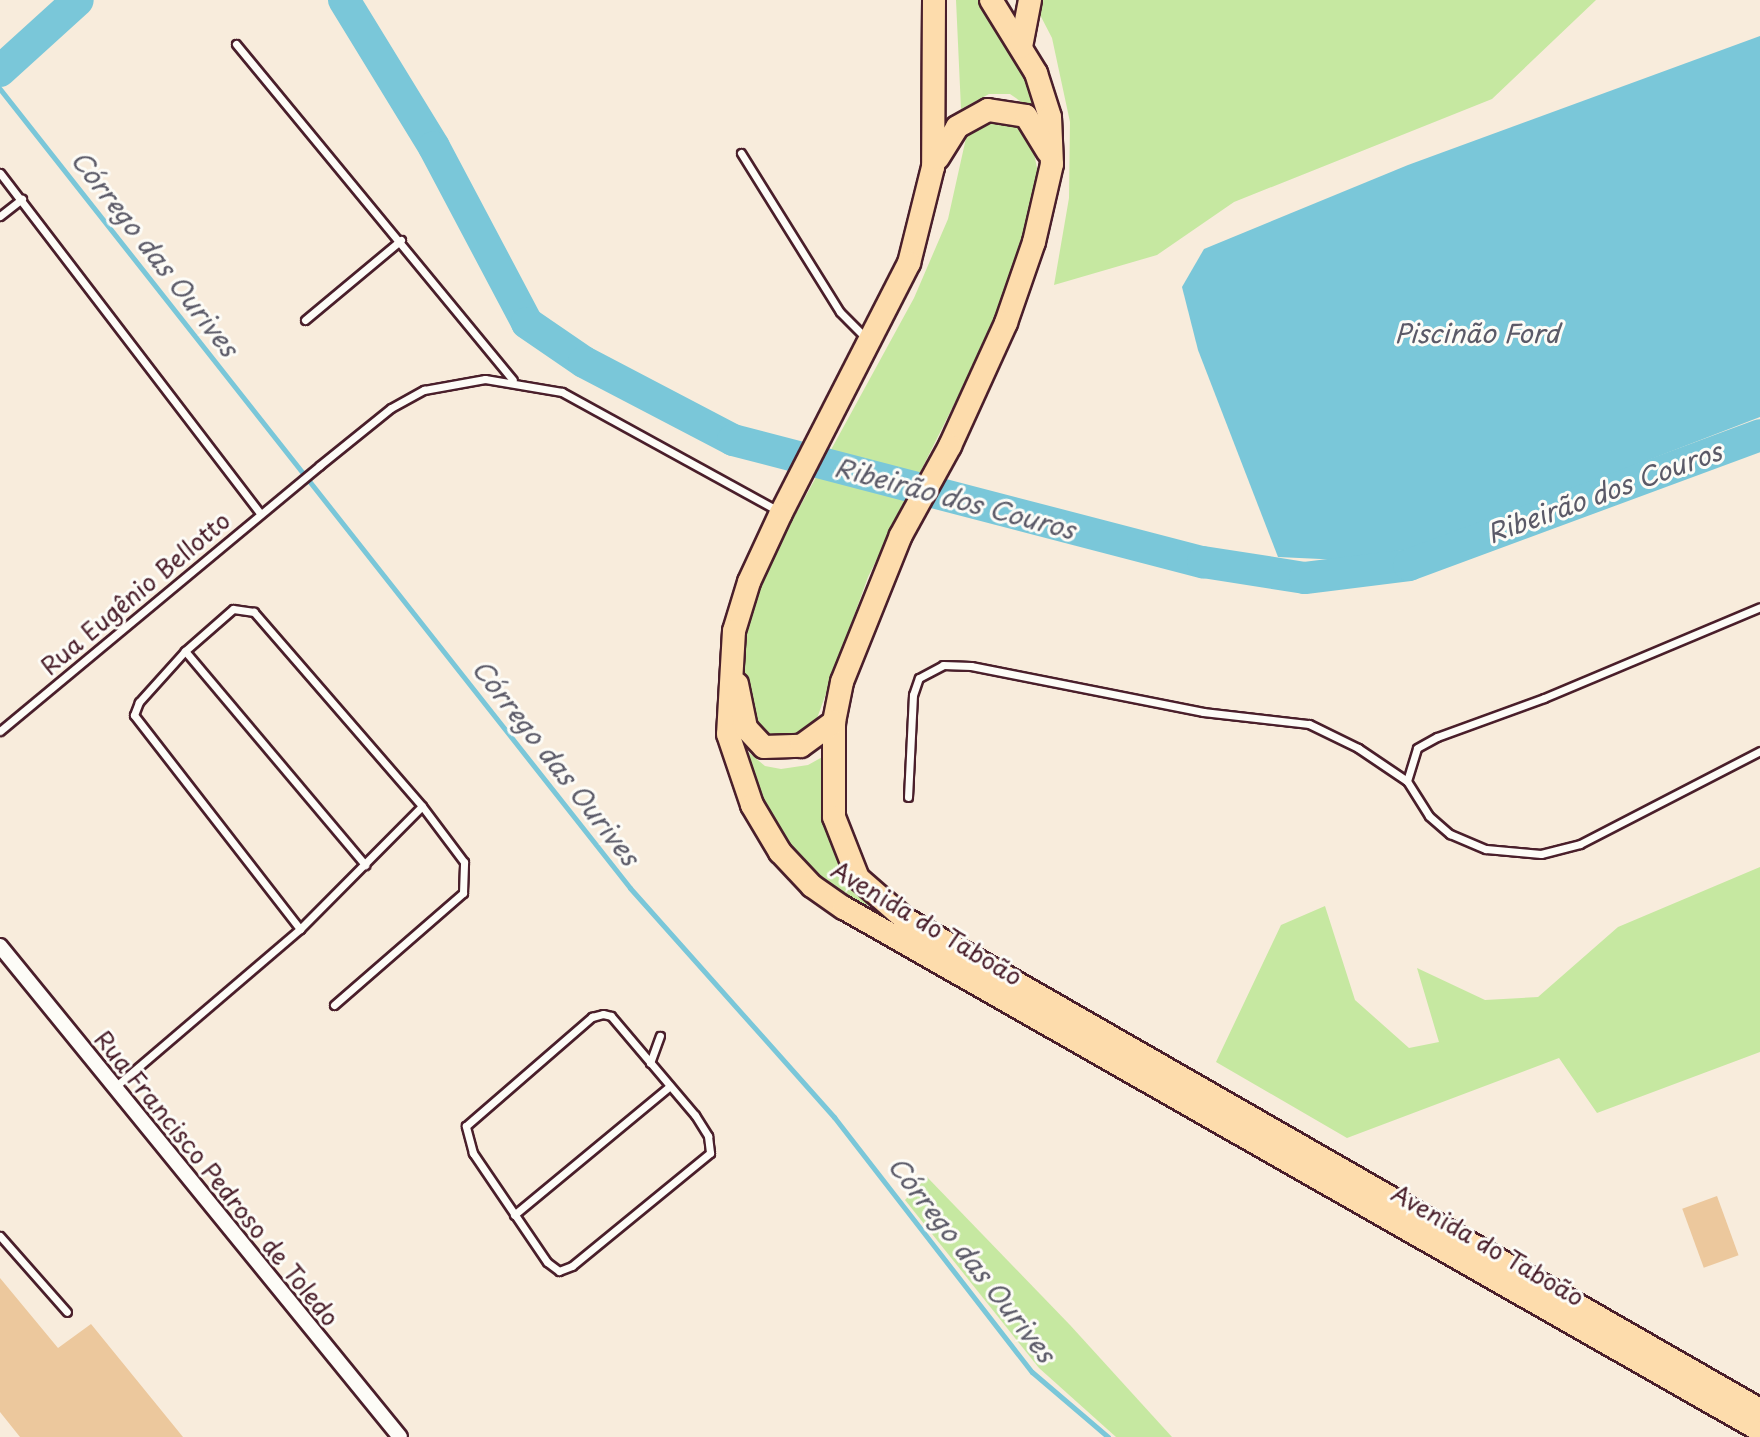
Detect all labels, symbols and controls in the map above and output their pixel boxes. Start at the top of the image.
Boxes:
water label: Córrego das Ourives [64,143,246,363]
water label: Piscinão Ford [1394,317,1560,349]
water label: Ribeirão dos Couros [1482,435,1726,549]
water label: Ribeirão dos Couros [831,451,1079,545]
street label: Rua Eugênio Bellotto [34,505,236,681]
water label: Córrego das Ourives [465,652,647,872]
street label: Avenida do Taboão [826,854,1028,992]
street label: Rua Francisco Pedroso de Toledo [88,1024,346,1332]
water label: Córrego das Ourives [881,1149,1063,1369]
street label: Avenida do Taboão [1386,1178,1590,1312]

